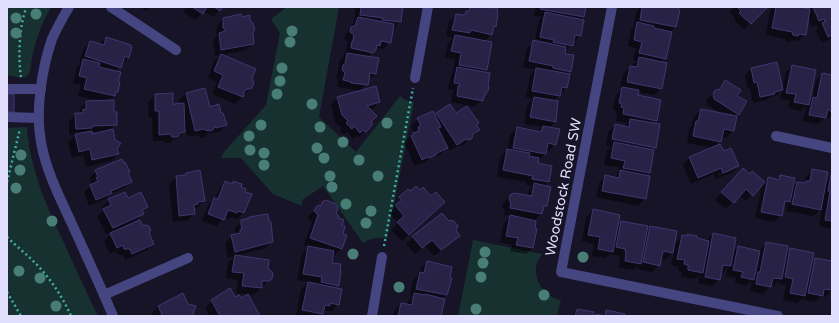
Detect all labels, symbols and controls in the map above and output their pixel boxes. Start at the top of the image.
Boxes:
street label: Woodstock Road SW [542,117,585,258]

